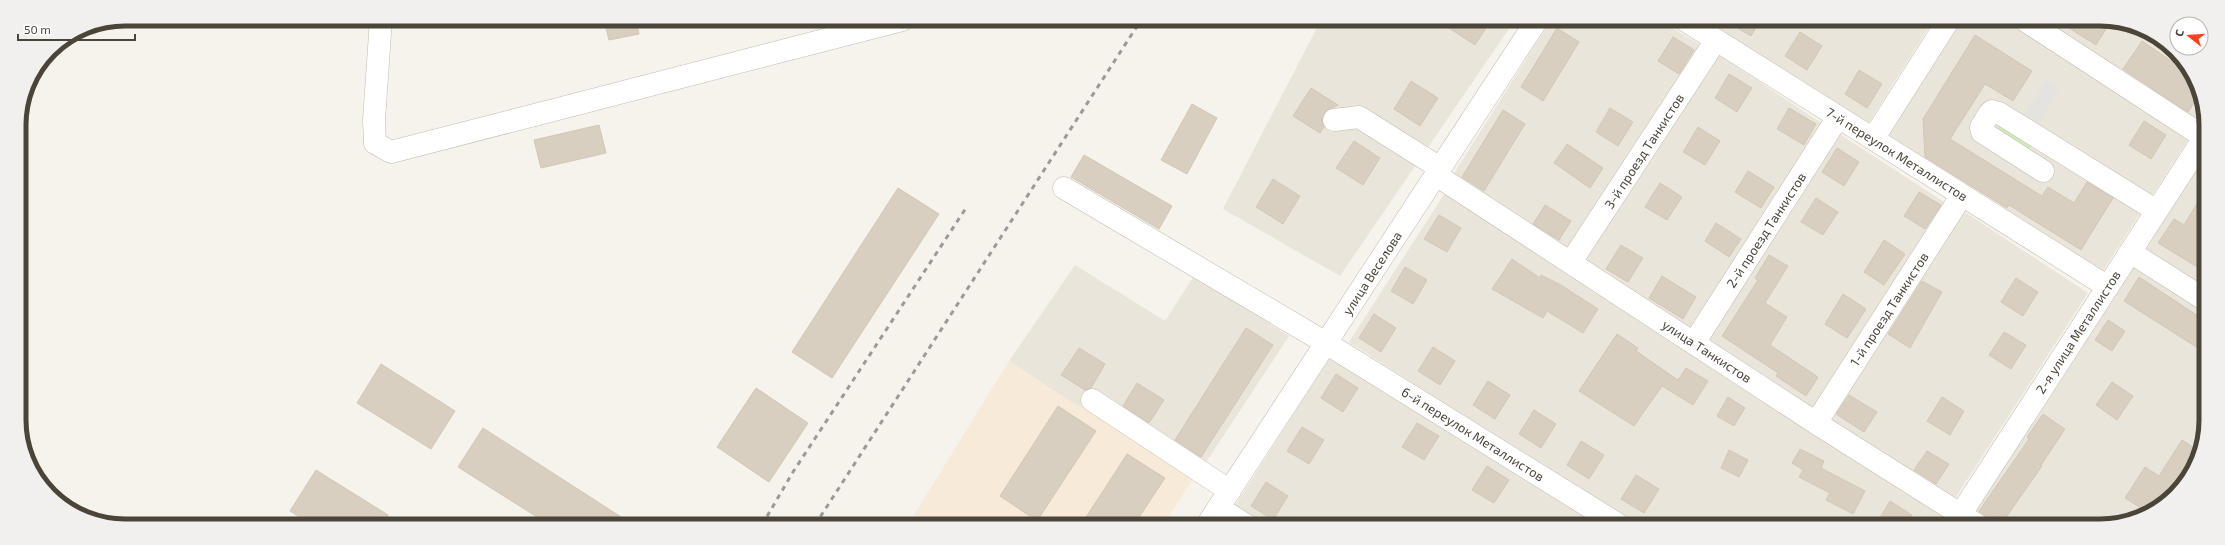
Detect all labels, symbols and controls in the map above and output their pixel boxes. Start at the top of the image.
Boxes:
scale bar [18,16,135,42]
north arrow [2169,16,2209,56]
text: 50 m [24,22,51,36]
text: С [2172,27,2186,38]
street label: 3-й проезд Танкистов [1601,90,1687,212]
street label: 7-й переулок Металлистов [1823,104,1971,204]
street label: 2-й проезд Танкистов [1723,169,1809,291]
street label: улица Веселова [1339,228,1405,318]
street label: 1-й проезд Танкистов [1846,249,1932,369]
street label: 2-я улица Металлистов [2032,267,2124,397]
street label: улица Танкистов [1659,316,1755,386]
street label: 6-й переулок Металлистов [1399,383,1547,485]

